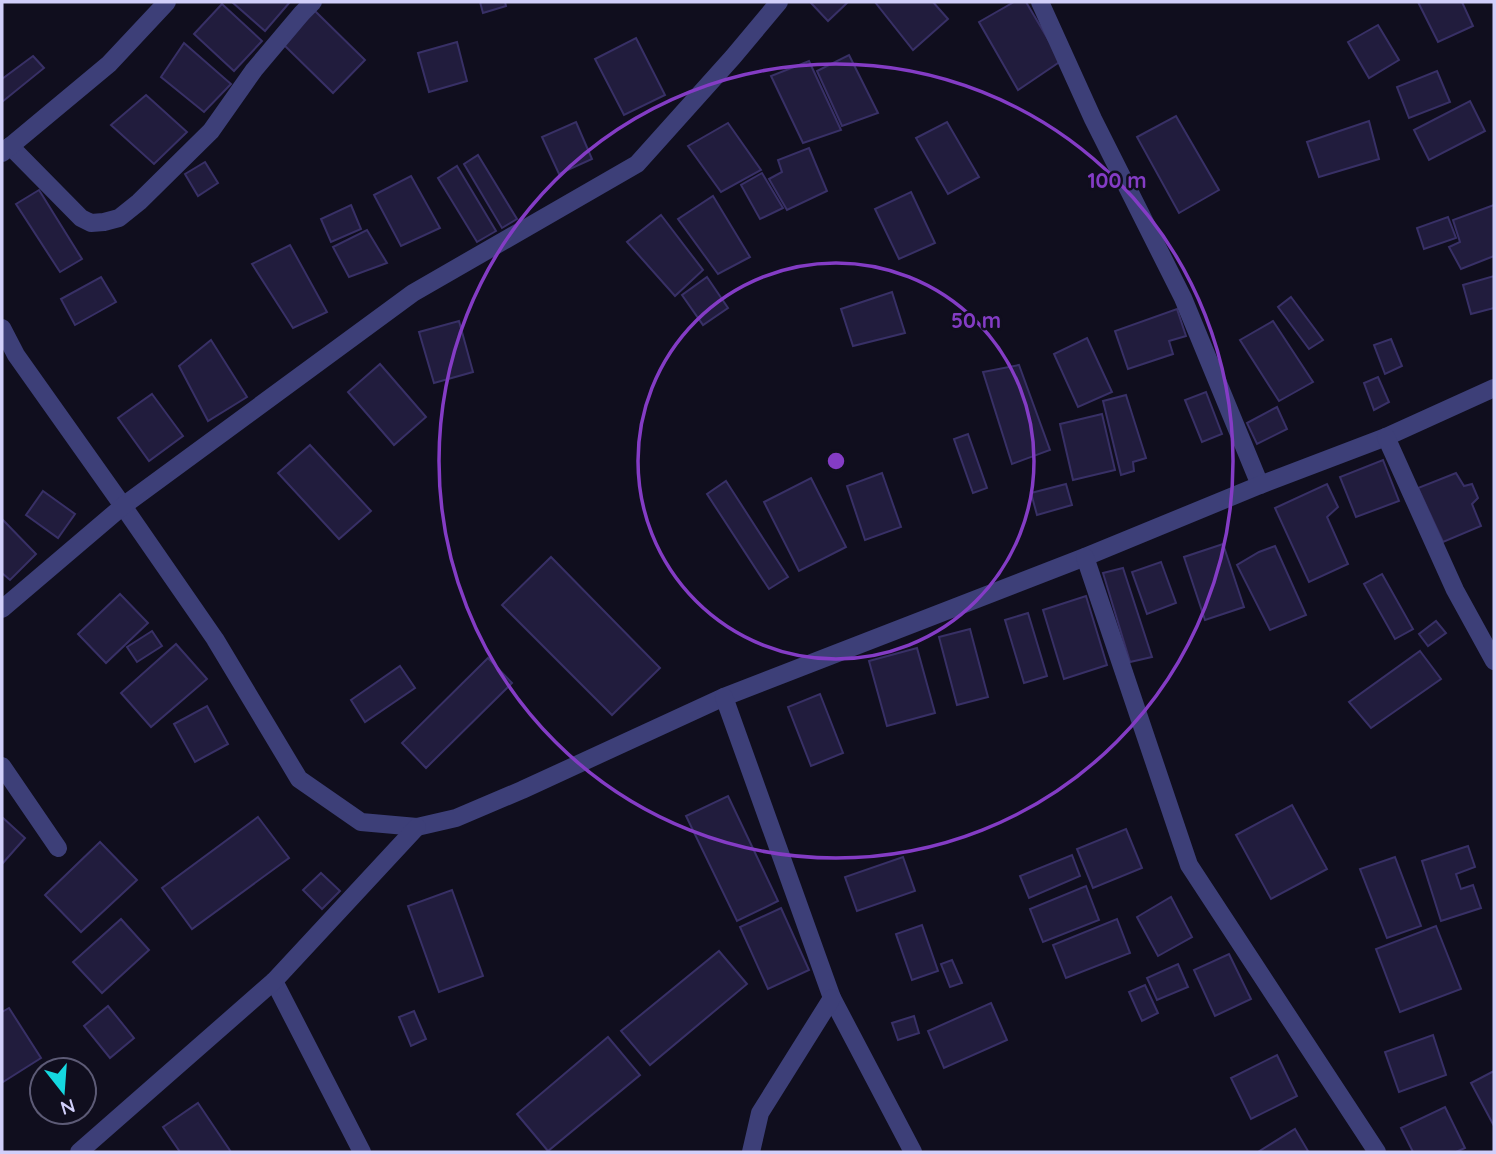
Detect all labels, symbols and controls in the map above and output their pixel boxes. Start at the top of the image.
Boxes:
text: 100 m [1087,167,1147,193]
text: 50 m [951,307,1001,333]
centre of rings [824,449,848,473]
north arrow [28,1056,98,1126]
text: N [58,1094,78,1121]

